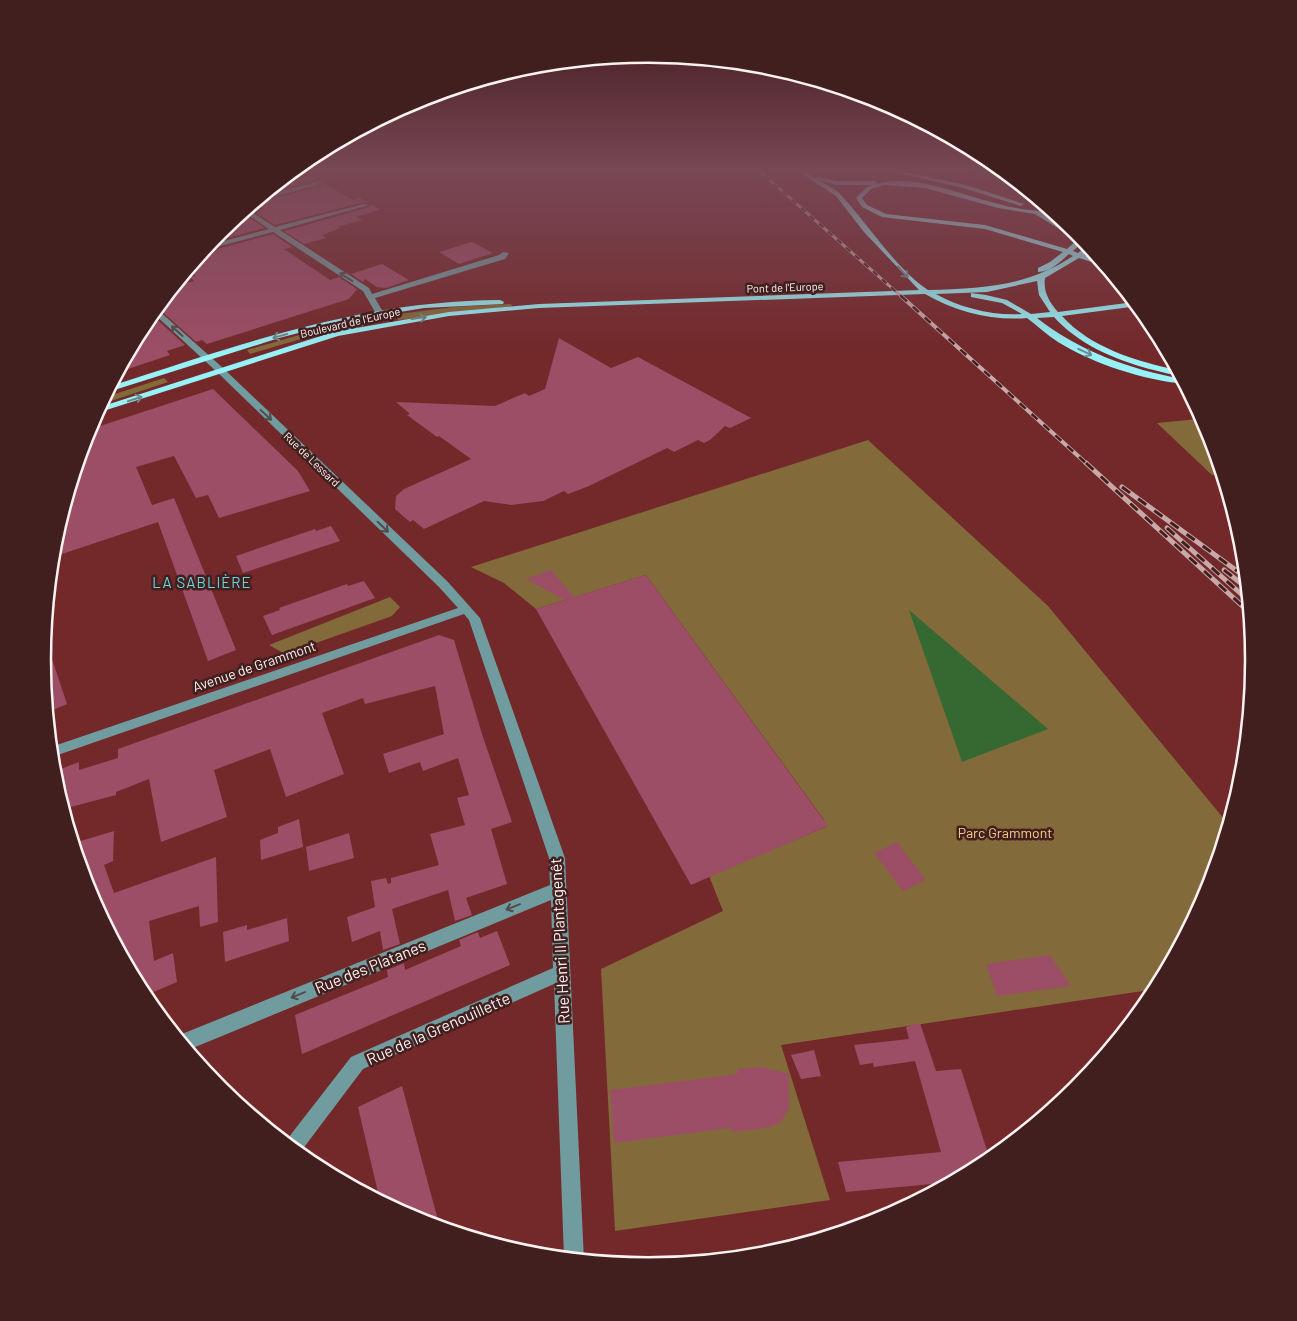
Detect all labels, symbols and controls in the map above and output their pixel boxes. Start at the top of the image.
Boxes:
one-way arrow [897,265,909,278]
one-way arrow [340,272,354,282]
street label: Pont de l'Europe [746,279,824,295]
street label: Boulevard de l'Europe [299,304,401,340]
one-way arrow [410,313,426,323]
one-way arrow [170,325,183,337]
one-way arrow [273,332,289,342]
one-way arrow [1077,348,1092,357]
one-way arrow [127,393,143,403]
one-way arrow [259,409,272,421]
street label: Rue de Lessard [281,429,343,489]
one-way arrow [377,521,389,533]
district label: LA SABLIÈRE [152,573,252,591]
street label: Avenue de Grammont [190,637,318,695]
park label: Parc Grammont [958,824,1052,841]
street label: Rue Henri II Plantagenêt [545,858,573,1024]
one-way arrow [506,903,522,912]
street label: Rue des Platanes [312,935,428,997]
street label: Rue de la Grenouillette [363,988,513,1068]
one-way arrow [291,991,306,1001]

